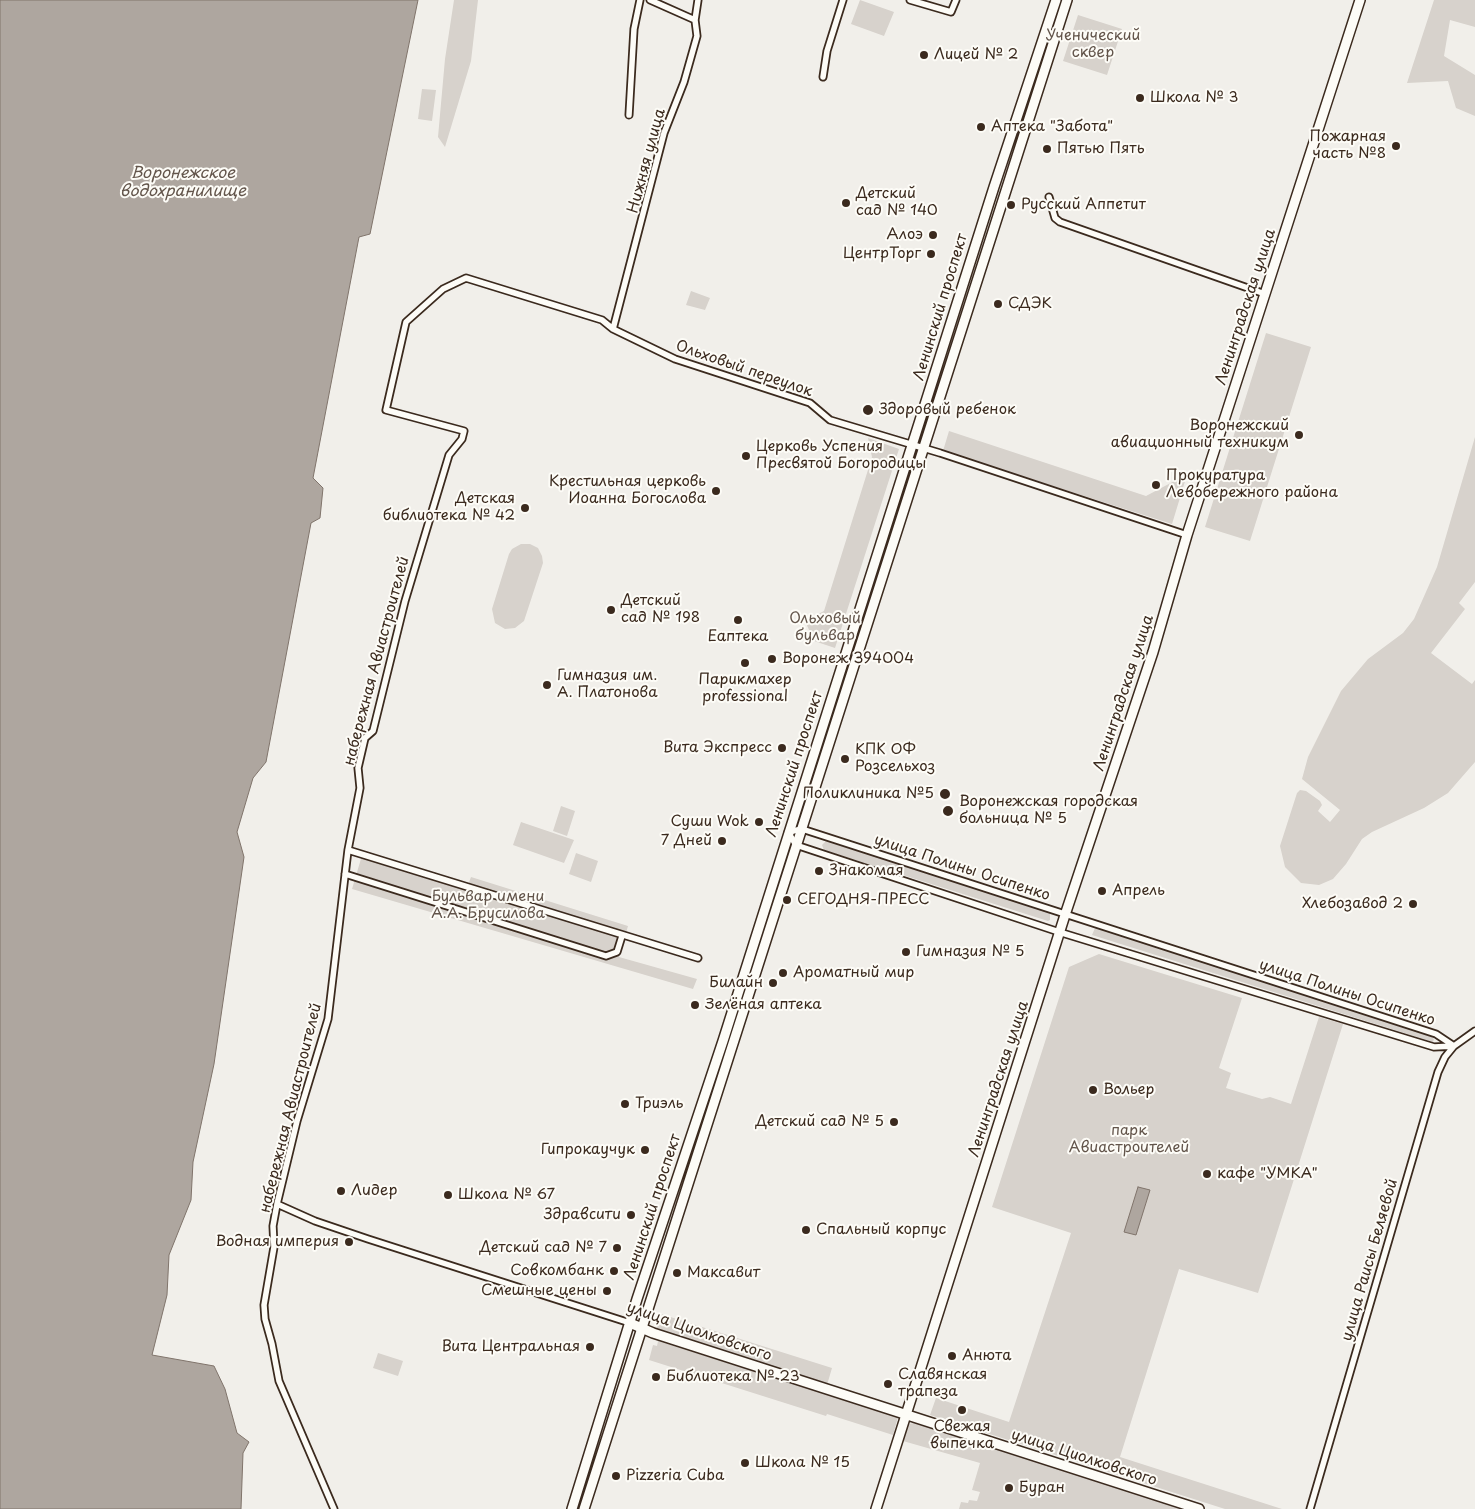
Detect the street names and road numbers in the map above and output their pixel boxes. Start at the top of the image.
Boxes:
street label: Нижняя улица [624,107,670,215]
street label: Ленинградская улица [1212,227,1280,387]
street label: Ленинский проспект [910,231,972,383]
street label: Ольховый переулок [673,337,815,401]
street label: набережная Авиастроителей [340,555,414,767]
street label: Ленинградская улица [1090,613,1158,773]
street label: Ленинский проспект [763,689,827,839]
street label: улица Полины Осипенко [872,831,1052,905]
street label: улица Полины Осипенко [1257,956,1437,1030]
street label: Ленинградская улица [965,999,1033,1159]
street label: набережная Авиастроителей [256,1001,326,1215]
street label: Ленинский проспект [621,1132,685,1282]
street label: улица Раисы Беляевой [1338,1177,1402,1343]
street label: улица Циолковского [624,1299,774,1365]
street label: улица Циолковского [1009,1426,1159,1490]

